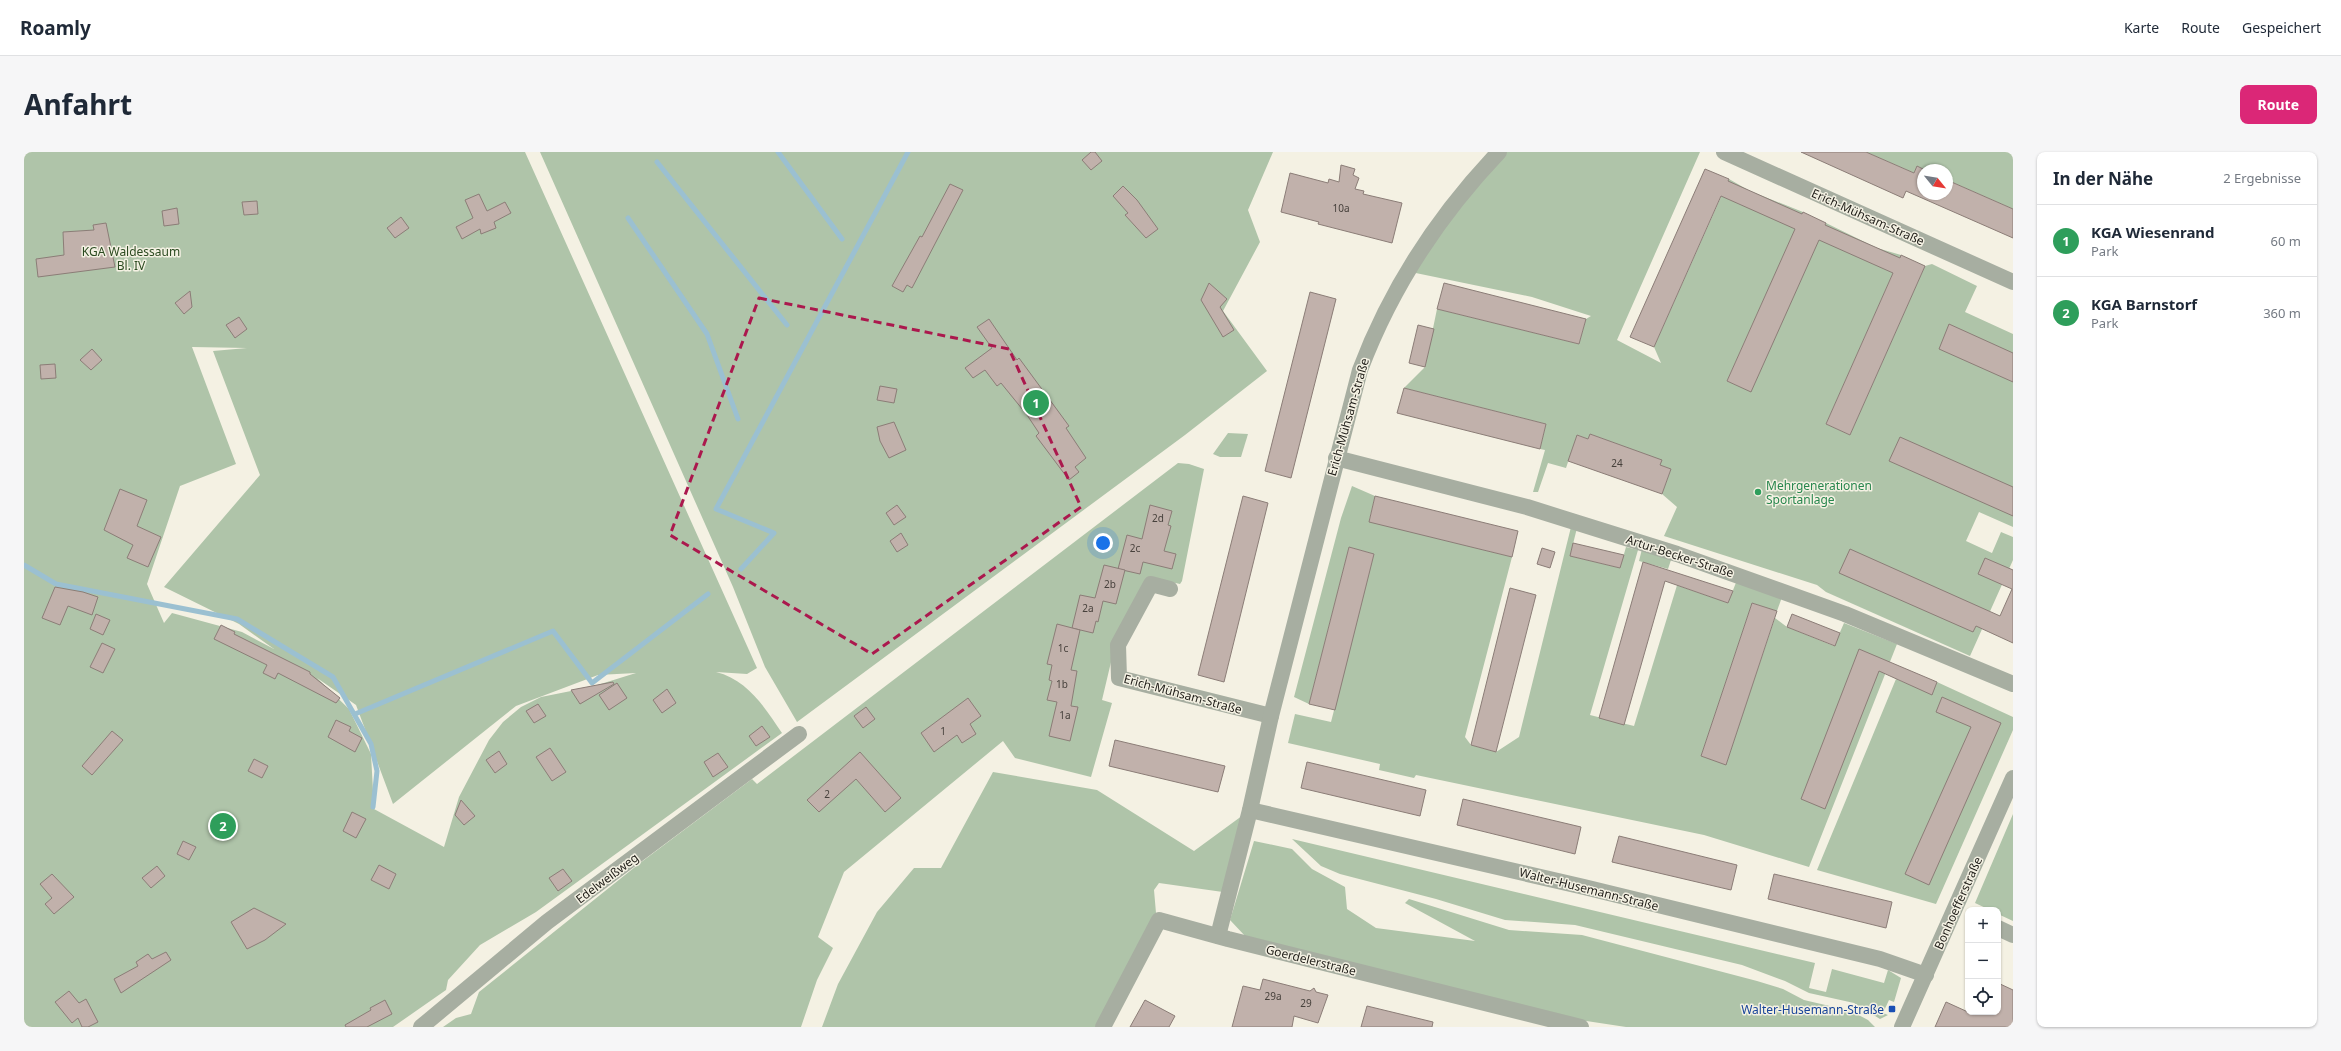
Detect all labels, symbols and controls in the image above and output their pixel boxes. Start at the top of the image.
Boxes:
text: Roamly [20,15,91,41]
text: Karte [2124,18,2159,37]
text: Route [2181,18,2220,37]
text: Gespeichert [2242,18,2321,37]
text: Anfahrt [24,85,132,123]
button: Route [2240,85,2317,124]
north arrow [1917,164,1953,200]
text: In der Nähe [2053,167,2153,190]
text: 2 Ergebnisse [2223,169,2301,187]
street label: Erich-Mühsam-Straße [1809,184,1927,250]
house number: 10a [1332,201,1350,215]
text: KGA Wiesenrand [2091,222,2215,242]
text: 1 [2062,232,2070,250]
text: 60 m [2271,232,2301,250]
text: Park [2091,242,2118,260]
park label: KGA Waldessaum Bl. IV [82,243,180,274]
text: KGA Barnstorf [2091,294,2197,314]
text: 2 [2062,304,2070,322]
text: 360 m [2263,304,2301,322]
text: Park [2091,314,2118,332]
street label: Erich-Mühsam-Straße [1323,356,1373,478]
pin: 1 [1023,388,1049,418]
house number: 24 [1611,456,1623,470]
place label: Mehrgenerationen Sportanlage [1766,477,1872,508]
marker: Mehrgenerationen Sportanlage [1753,487,1763,497]
house number: 2d [1152,511,1164,525]
street label: Artur-Becker-Straße [1624,531,1736,581]
your location [1093,533,1113,553]
house number: 2c [1130,541,1140,555]
house number: 2b [1104,577,1116,591]
house number: 2a [1082,601,1094,615]
house number: 1c [1058,641,1068,655]
street label: Erich-Mühsam-Straße [1122,670,1244,718]
house number: 1b [1056,677,1068,691]
house number: 1a [1059,708,1071,722]
house number: 1 [940,724,946,738]
house number: 2 [824,787,830,801]
pin: 2 [210,811,236,841]
street label: Edelweißweg [572,849,642,907]
street label: Bonhoefferstraße [1930,854,1986,952]
street label: Walter-Husemann-Straße [1518,863,1661,915]
map controls [1965,907,2001,1015]
button: + [1965,907,2001,943]
street label: Goerdelerstraße [1264,941,1358,979]
button: − [1965,943,2001,979]
button: locate [1965,979,2001,1015]
house number: 29a [1264,989,1282,1003]
house number: 29 [1300,996,1312,1010]
place label: Walter-Husemann-Straße [1741,1001,1884,1018]
marker: Walter-Husemann-Straße [1887,1004,1897,1014]

